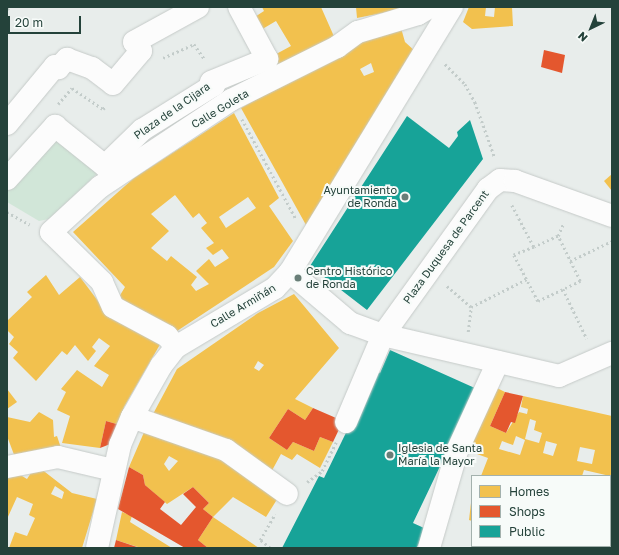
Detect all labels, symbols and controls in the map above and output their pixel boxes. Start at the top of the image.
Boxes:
scale bar [10,8,83,34]
north arrow [571,8,611,48]
text: 20 m [15,15,43,30]
text: N [575,30,590,45]
street label: Plaza de la Cijara [131,80,213,142]
street label: Calle Goleta [189,87,251,131]
place label: Ayuntamiento de Ronda [323,184,397,210]
street label: Plaza Duquesa de Parcent [400,188,492,306]
marker: Ayuntamiento de Ronda [400,192,410,202]
place label: Centro Histórico de Ronda [306,265,392,291]
marker: Centro Histórico de Ronda [293,273,303,283]
street label: Calle Armiñán [208,281,278,331]
place label: Iglesia de Santa María la Mayor [398,442,482,468]
marker: Iglesia de Santa María la Mayor [385,450,395,460]
legend [471,475,611,547]
text: Homes [509,484,549,499]
text: Shops [509,504,545,519]
text: Public [509,524,545,539]

